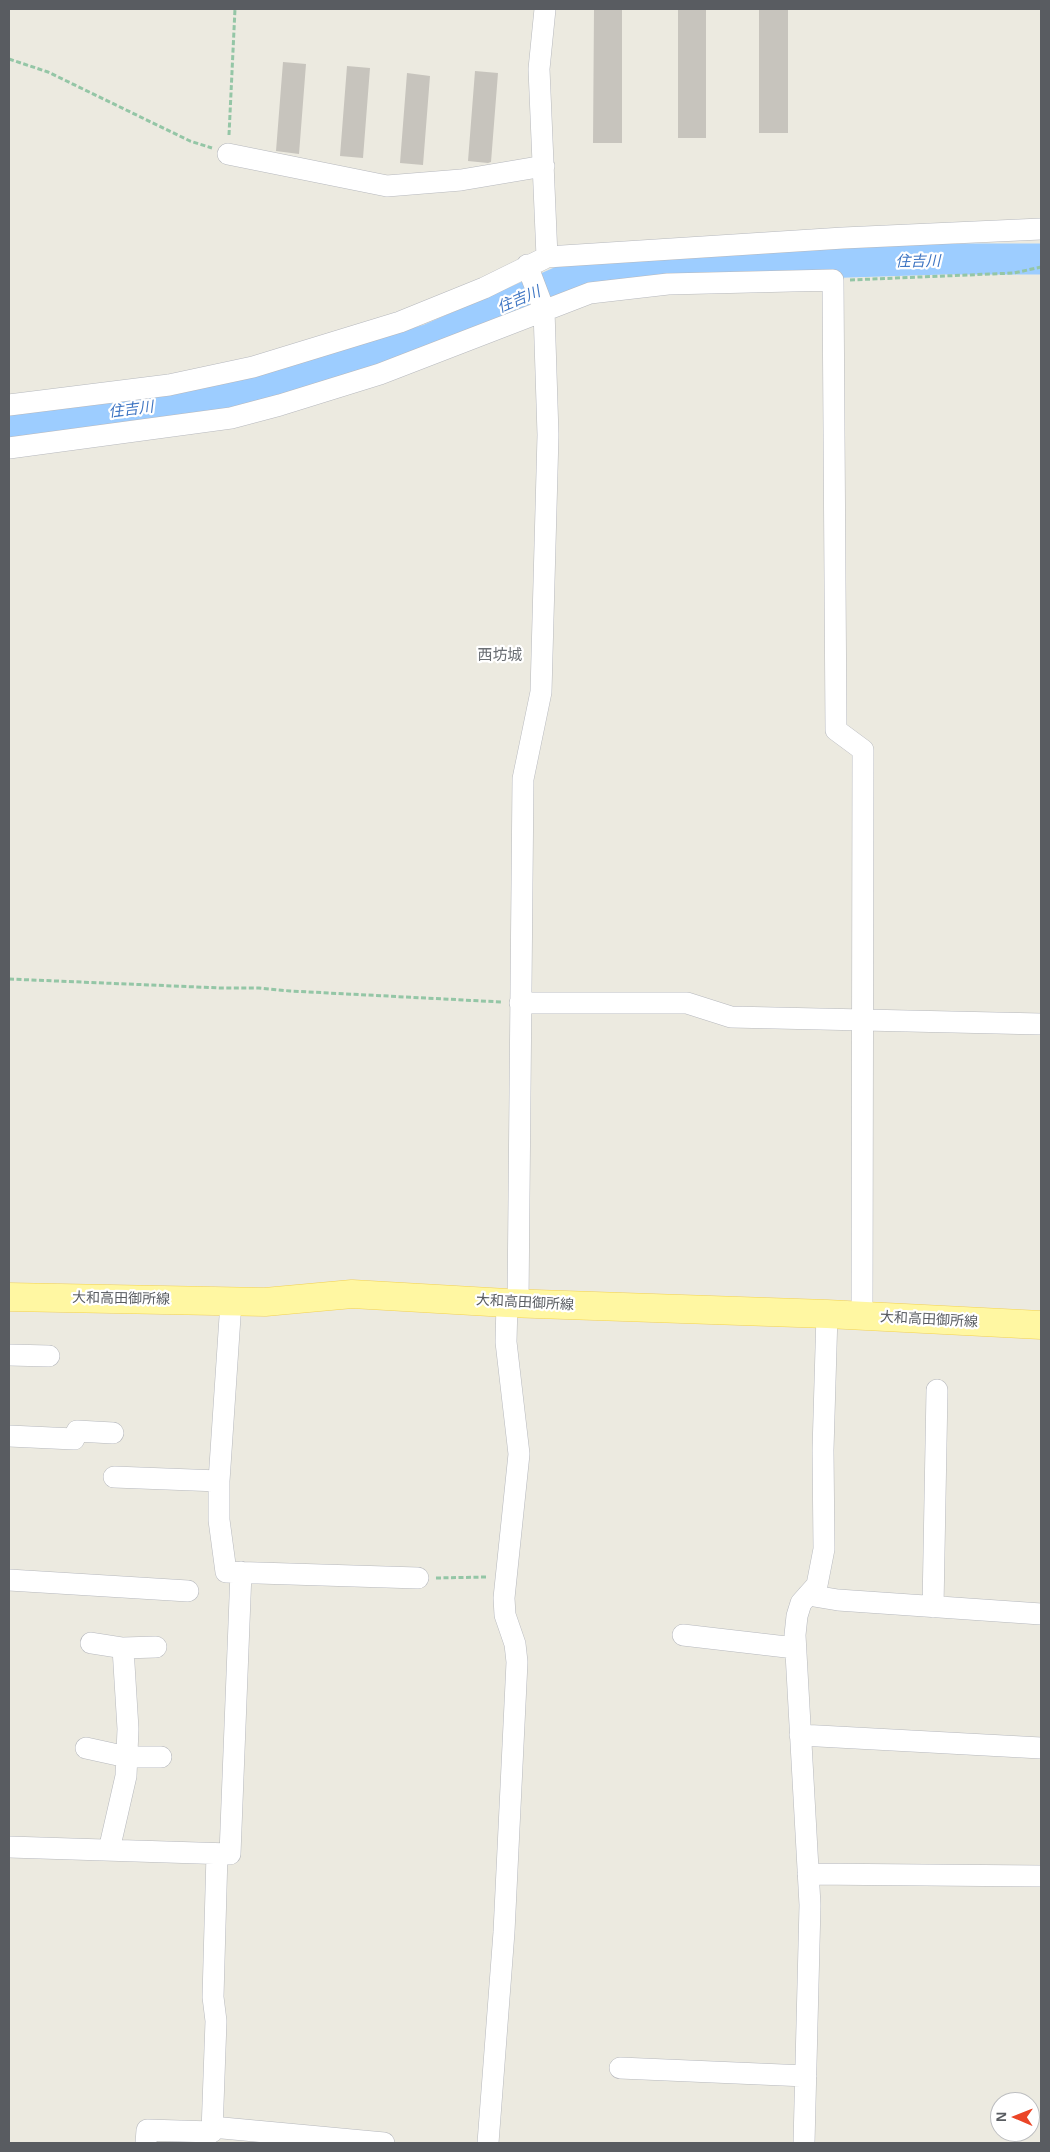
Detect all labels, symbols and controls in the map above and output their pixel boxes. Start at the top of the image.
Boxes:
water label: 住吉川 [895,253,941,271]
water label: 住吉川 [495,283,543,317]
water label: 住吉川 [108,398,154,422]
district label: 西坊城 [478,647,522,665]
street label: 大和高田御所線 [72,1290,170,1308]
street label: 大和高田御所線 [476,1292,574,1314]
street label: 大和高田御所線 [880,1309,978,1331]
north arrow [990,2092,1040,2142]
text: N [993,2112,1009,2122]

